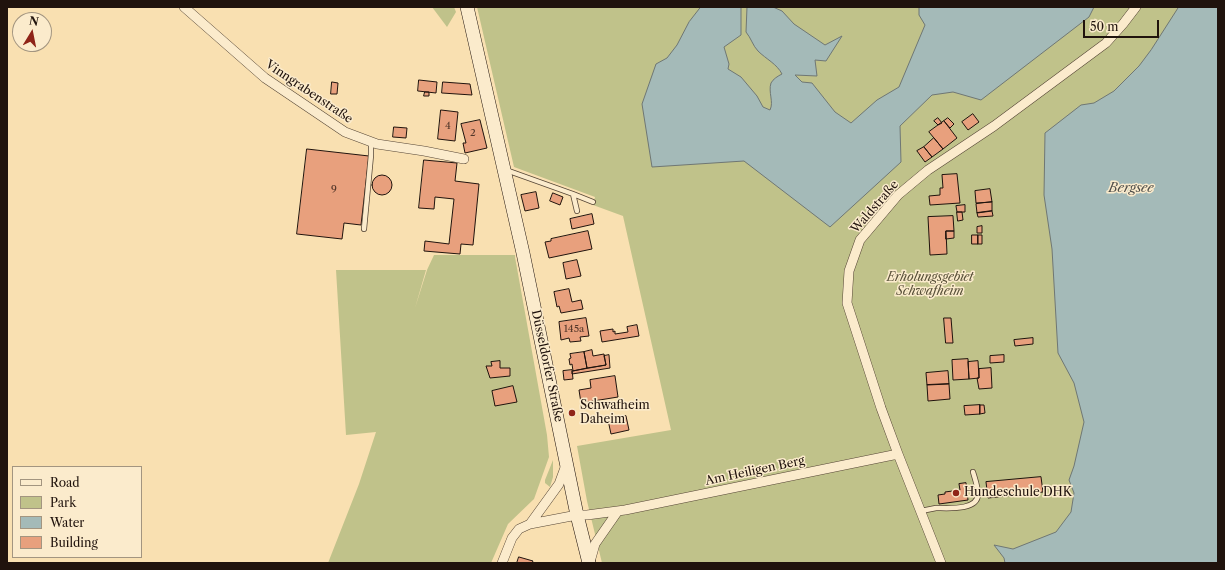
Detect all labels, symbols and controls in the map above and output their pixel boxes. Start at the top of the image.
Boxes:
north arrow [12,12,52,52]
scale bar [1085,12,1161,38]
text: N [28,13,40,29]
text: 50 m [1090,19,1119,34]
street label: Vinngrabenstraße [263,57,355,127]
house number: 4 [445,120,451,132]
house number: 2 [470,127,476,139]
street label: Waldstraße [848,178,902,236]
water label: Bergsee [1109,180,1153,196]
house number: 9 [331,183,337,195]
park label: Erholungsgebiet Schwafheim [887,271,973,299]
street label: Düsseldorfer Straße [528,309,566,423]
house number: 145a [564,323,584,335]
place label: Schwafheim Daheim [580,399,650,427]
marker: Schwafheim Daheim [567,408,577,418]
street label: Am Heiligen Berg [704,453,806,489]
legend [12,466,142,558]
text: Road [50,475,80,490]
place label: Hundeschule DHK [964,486,1072,500]
marker: Hundeschule DHK [951,488,961,498]
text: Park [50,495,76,510]
text: Water [50,515,84,530]
text: Building [50,535,98,550]

